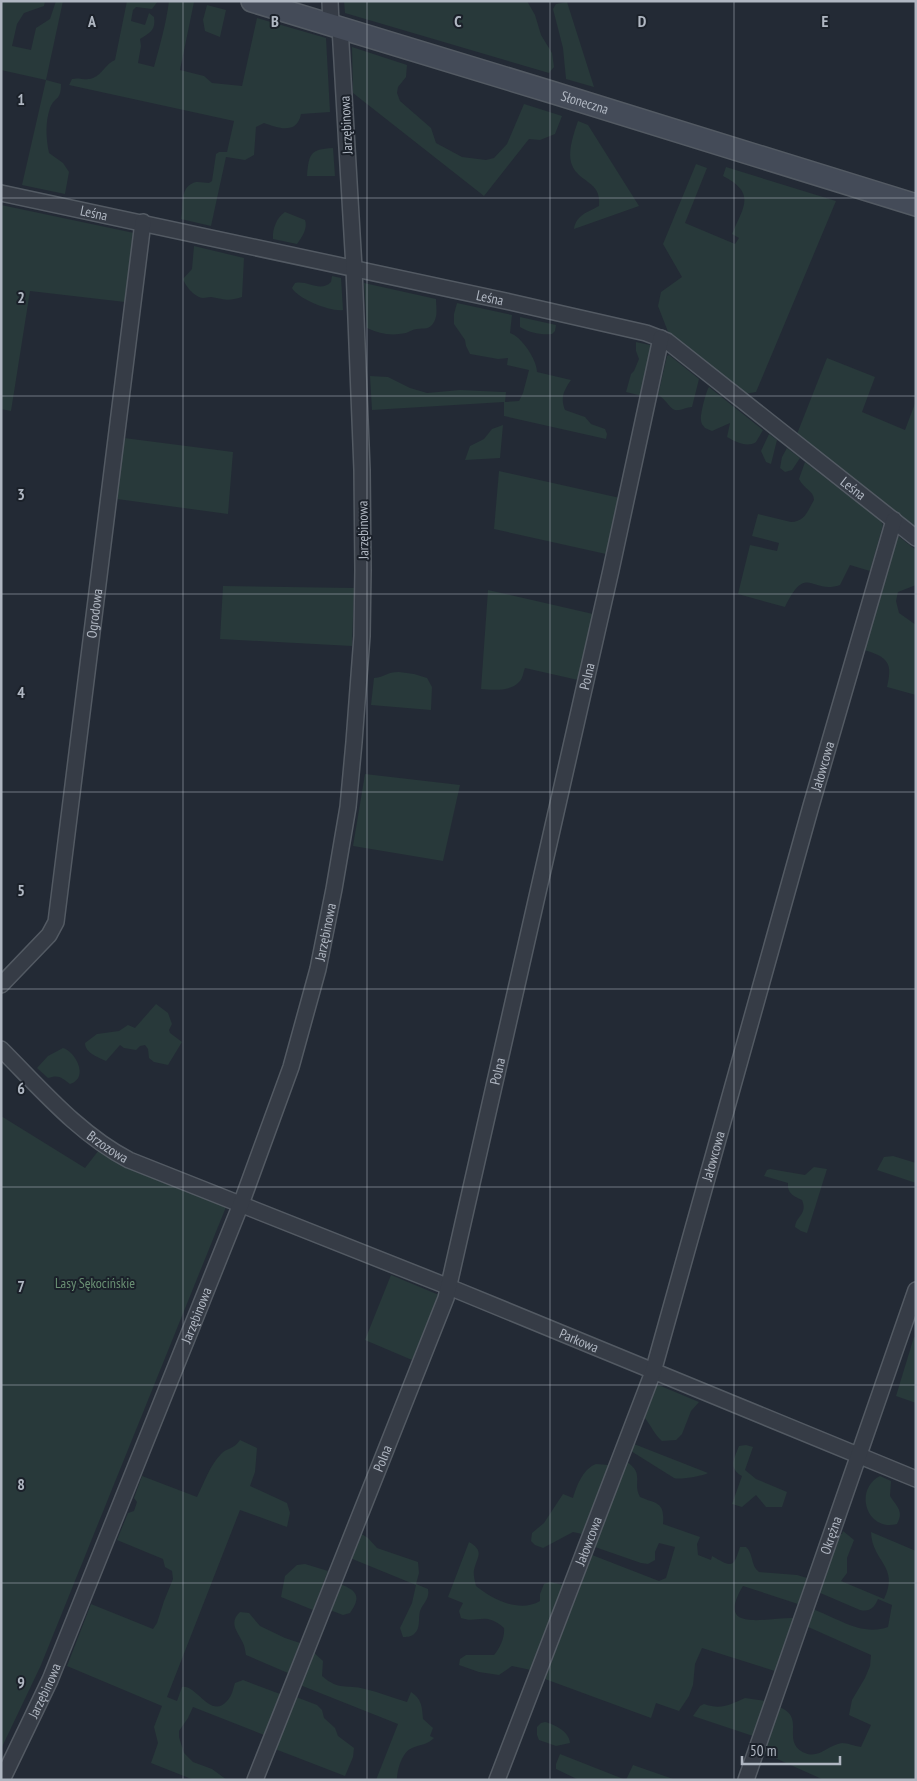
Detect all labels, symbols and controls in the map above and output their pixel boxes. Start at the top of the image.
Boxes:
text: A [87,11,97,31]
text: B [271,11,279,31]
text: C [454,11,462,31]
text: D [638,11,647,31]
text: E [822,11,829,31]
street label: Słoneczna [559,87,611,118]
text: 1 [17,89,25,109]
street label: Jarzębinowa [335,95,357,156]
street label: Leśna [79,201,109,225]
street label: Leśna [475,286,505,309]
text: 2 [17,287,25,307]
street label: Leśna [837,473,870,504]
text: 3 [17,484,25,504]
street label: Jarzębinowa [353,501,373,560]
street label: Ogrodowa [82,588,106,639]
street label: Polna [575,661,599,691]
text: 4 [17,682,25,702]
street label: Jałowcowa [807,739,838,794]
text: 5 [17,880,25,900]
street label: Jarzębinowa [311,902,340,963]
street label: Polna [486,1056,509,1086]
text: 6 [17,1078,25,1098]
street label: Brzozowa [83,1127,131,1167]
street label: Jałowcowa [697,1129,729,1184]
park label: Lasy Sękocińskie [55,1274,135,1292]
text: 7 [17,1276,25,1296]
street label: Jarzębinowa [177,1285,216,1347]
street label: Parkowa [557,1324,601,1356]
street label: Polna [369,1442,396,1474]
text: 8 [17,1474,25,1494]
street label: Jałowcowa [571,1514,606,1569]
street label: Okrężna [816,1514,846,1557]
street label: Jarzębinowa [24,1661,65,1722]
text: 9 [17,1672,25,1692]
scale bar [742,1734,840,1766]
text: 50 m [750,1741,776,1760]

